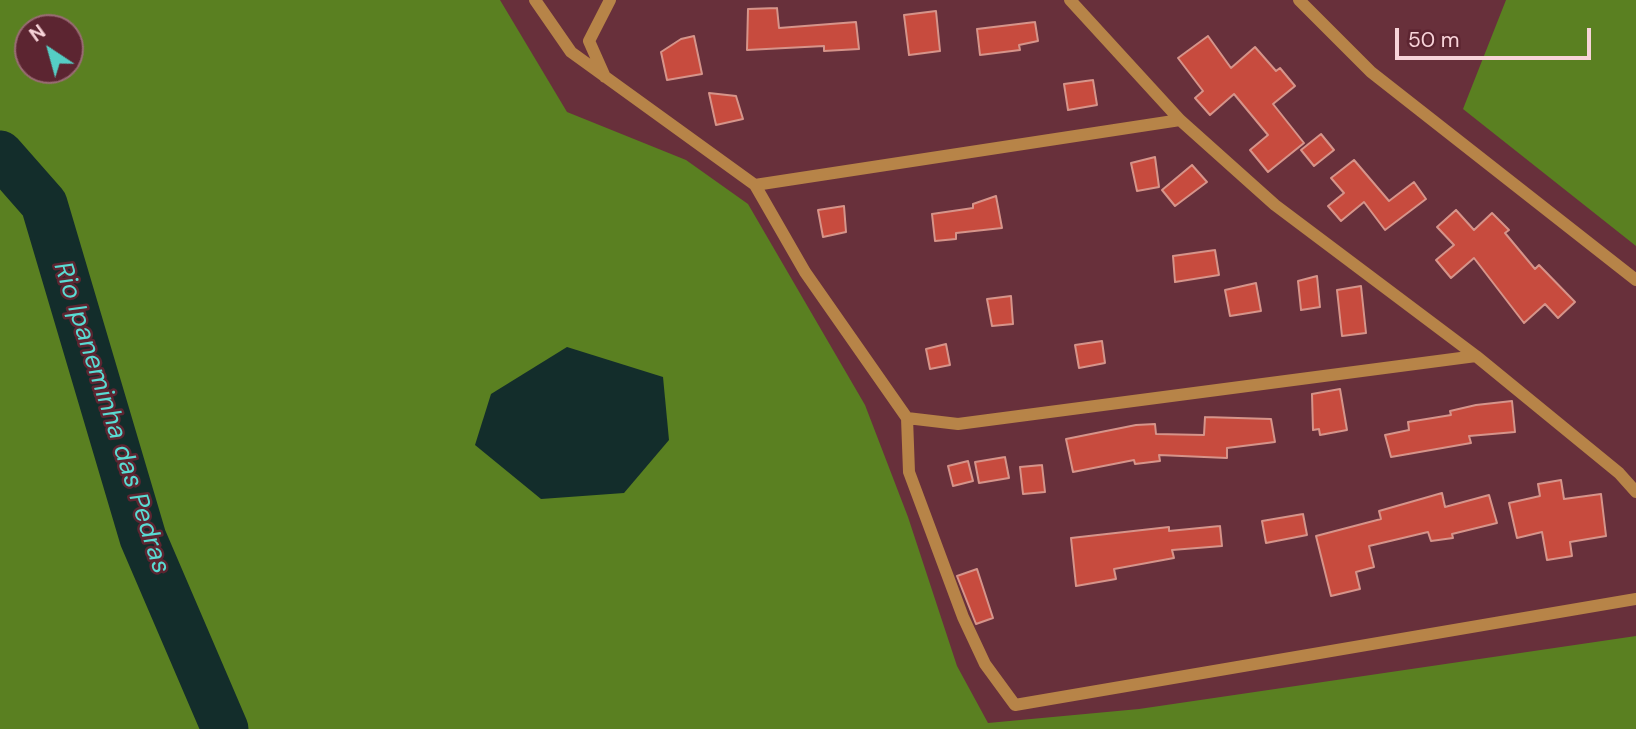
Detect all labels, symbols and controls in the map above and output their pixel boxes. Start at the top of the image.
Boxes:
north arrow [14,14,84,84]
scale bar [1398,14,1594,58]
text: N [25,19,50,47]
text: 50 m [1408,26,1459,54]
water label: Rio Ipaneminha das Pedras [46,258,176,578]

